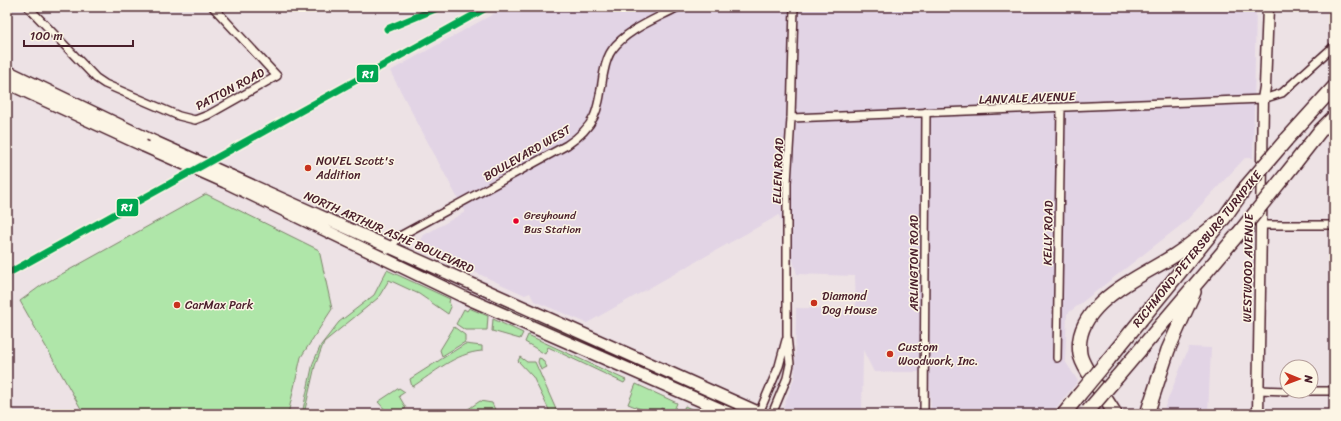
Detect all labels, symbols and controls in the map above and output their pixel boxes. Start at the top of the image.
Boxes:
scale bar [24,22,133,48]
text: 100 m [30,25,63,47]
street label: PATTON ROAD [191,62,269,116]
line badge: R1 [356,64,379,83]
text: R1 [361,65,374,84]
street label: LANVALE AVENUE [978,85,1077,111]
street label: BOULEVARD WEST [479,119,576,187]
street label: ELLEN ROAD [766,137,790,204]
place label: NOVEL Scott's Addition [315,150,395,186]
marker: NOVEL Scott's Addition [303,163,313,173]
street label: RICHMOND-PETERSBURG TURNPIKE [1127,165,1268,332]
street label: NORTH ARTHUR ASHE BOULEVARD [300,184,478,280]
line badge: R1 [116,198,139,217]
text: R1 [120,198,133,217]
street label: KELLY ROAD [1036,200,1060,266]
place label: Greyhound Bus Station [524,206,581,239]
street label: WESTWOOD AVENUE [1236,212,1260,323]
street label: ARLINGTON ROAD [903,214,925,312]
marker: Greyhound Bus Station [511,216,521,226]
place label: Diamond Dog House [822,285,877,321]
place label: CarMax Park [185,294,254,316]
marker: Diamond Dog House [809,298,819,308]
marker: CarMax Park [172,300,182,310]
place label: Custom Woodwork, Inc. [898,336,978,372]
marker: Custom Woodwork, Inc. [885,349,895,359]
north arrow [1279,359,1319,399]
text: N [1299,374,1318,384]

